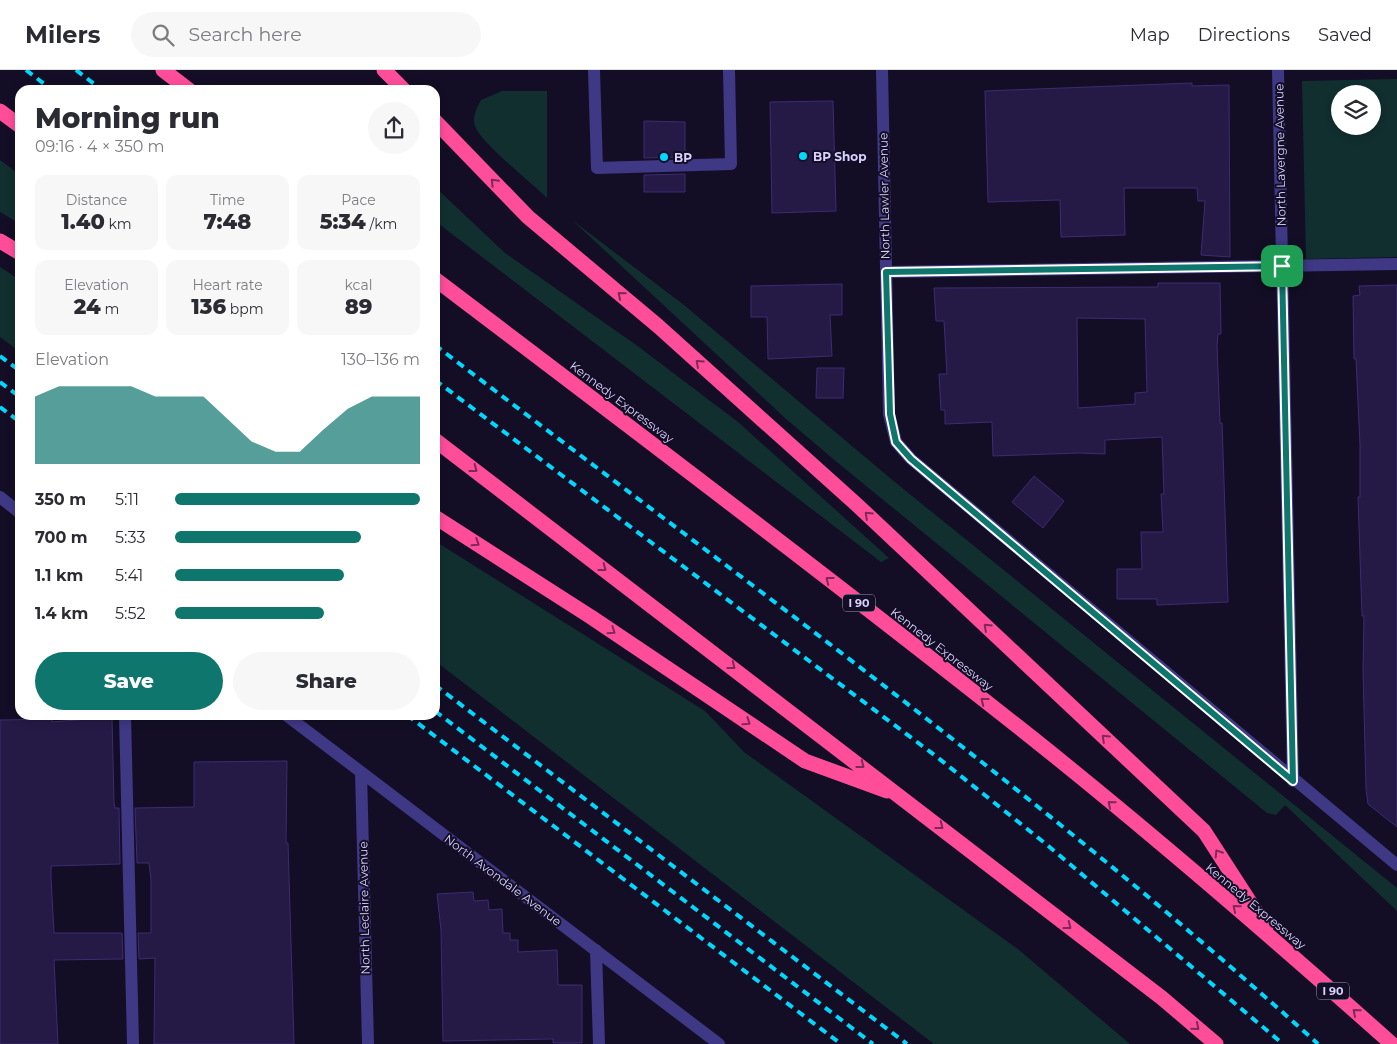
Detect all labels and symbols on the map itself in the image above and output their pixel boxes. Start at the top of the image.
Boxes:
street label: North Lavergne Avenue [1271,84,1289,226]
street label: North Lawler Avenue [875,133,893,259]
place label: BP Shop [813,149,867,164]
place label: BP [674,150,692,165]
marker: BP Shop [797,150,809,162]
marker: BP [658,151,670,163]
one-way arrow [491,179,500,188]
pin [1261,245,1303,287]
one-way arrow [617,291,626,300]
street label: Kennedy Expressway [567,358,677,446]
one-way arrow [696,360,705,369]
one-way arrow [468,463,478,472]
one-way arrow [865,512,874,521]
one-way arrow [470,537,480,546]
one-way arrow [597,562,606,570]
one-way arrow [826,577,835,585]
road number: I 90 [843,594,875,612]
street label: Kennedy Expressway [888,604,997,694]
one-way arrow [983,624,992,633]
one-way arrow [607,625,616,634]
one-way arrow [726,661,735,669]
one-way arrow [981,698,990,707]
one-way arrow [742,716,751,725]
one-way arrow [1102,735,1111,744]
one-way arrow [855,760,864,768]
one-way arrow [1107,800,1116,809]
one-way arrow [934,821,943,829]
street label: North Avondale Avenue [441,831,565,929]
street label: North Leclaire Avenue [355,841,373,975]
one-way arrow [1215,850,1225,859]
street label: Kennedy Expressway [1203,860,1310,953]
one-way arrow [1232,904,1241,913]
one-way arrow [1062,920,1072,929]
road number: I 90 [1317,982,1349,999]
one-way arrow [1352,1009,1361,1018]
one-way arrow [1190,1021,1199,1030]

